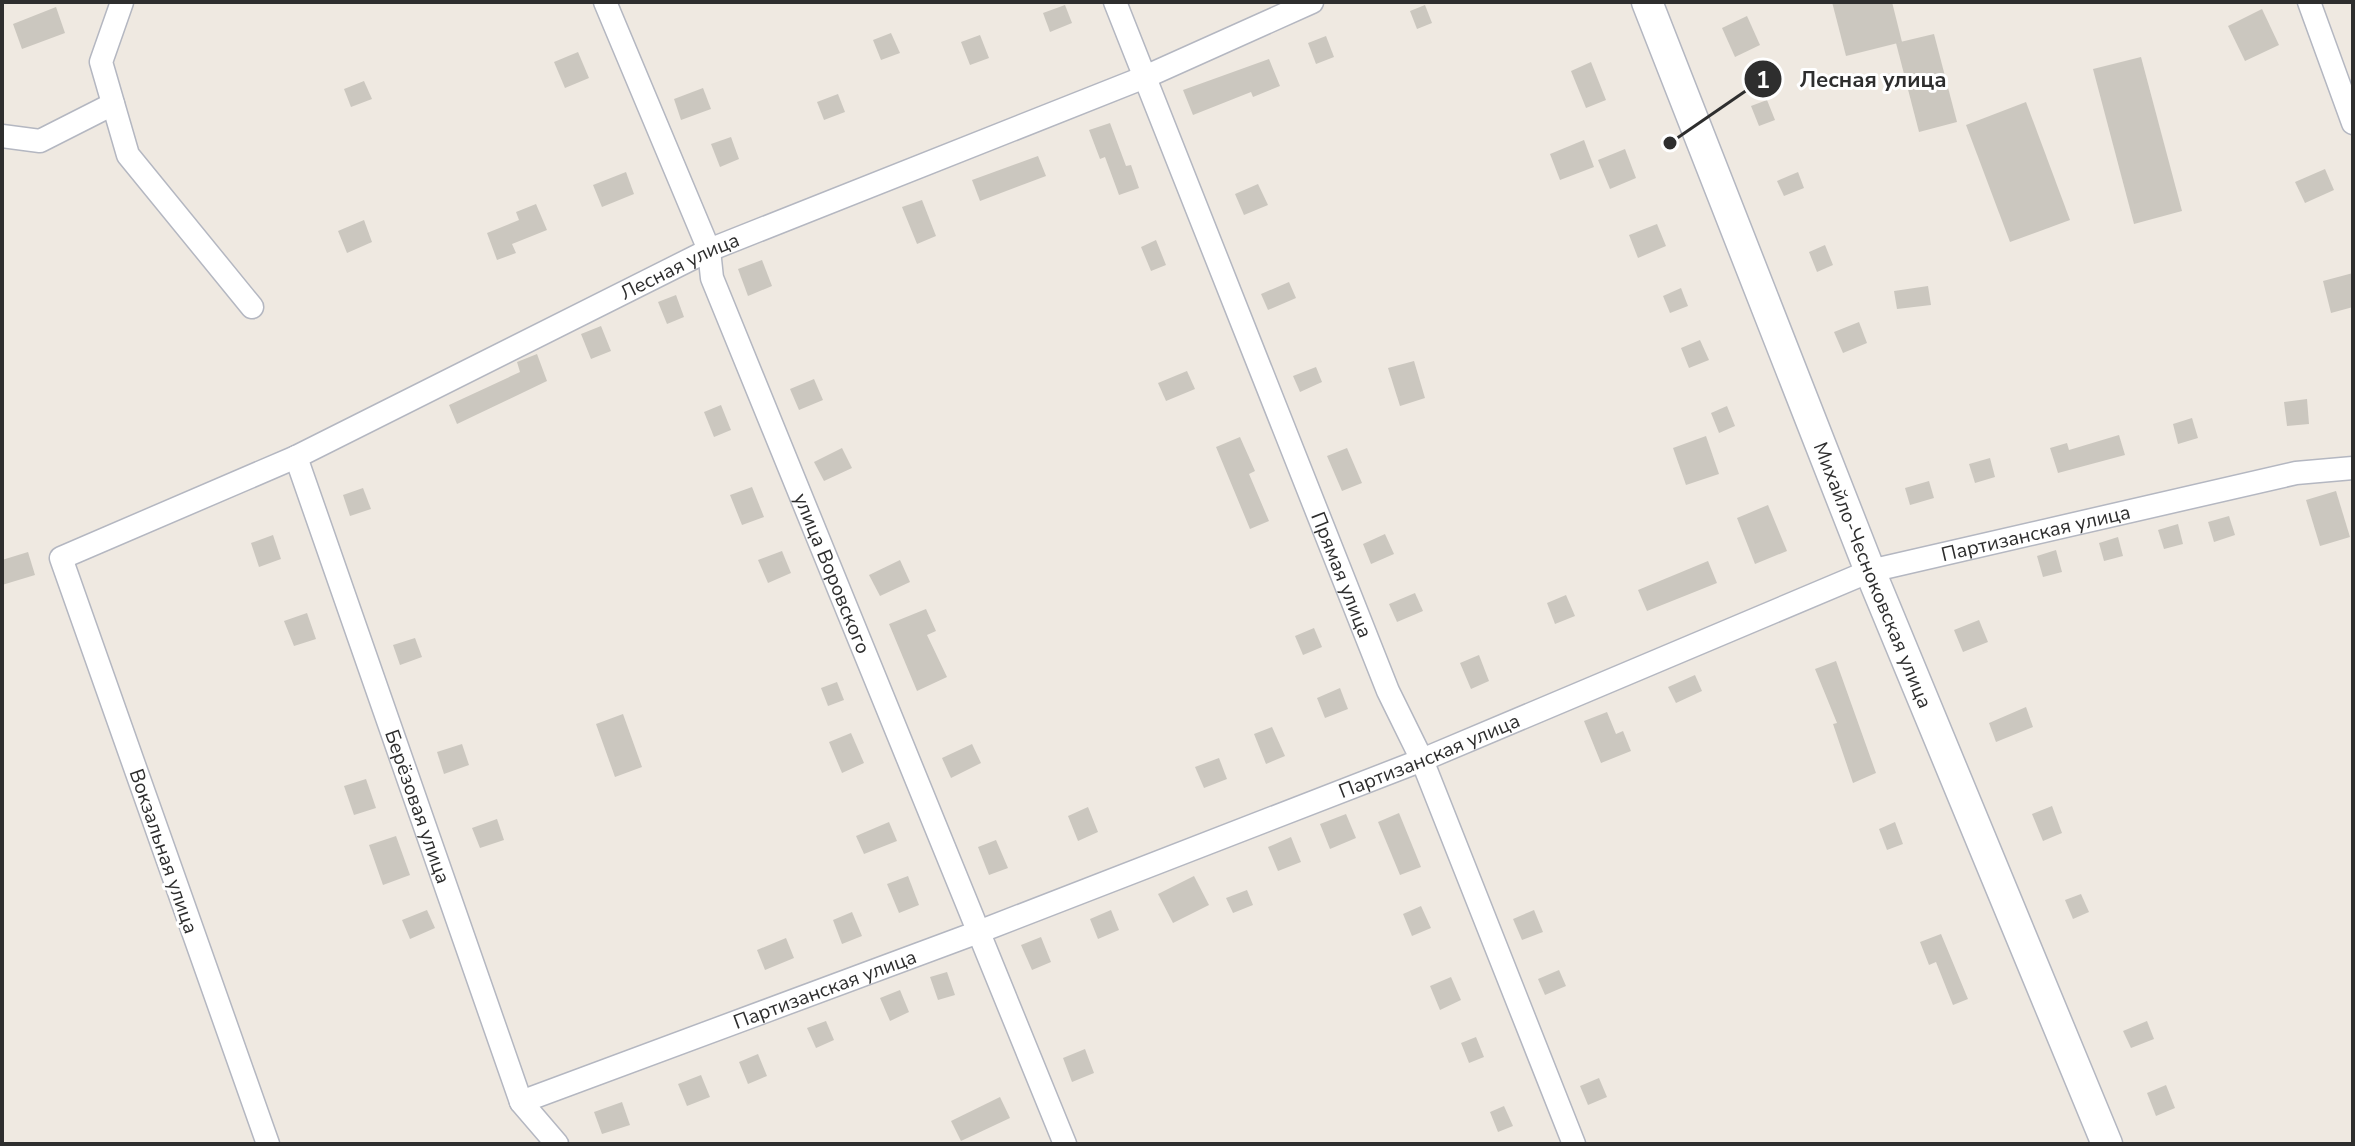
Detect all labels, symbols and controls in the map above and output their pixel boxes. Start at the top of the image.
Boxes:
callout: Лесная улица [1743,56,1962,102]
text: 1 [1756,64,1770,96]
text: Лесная улица [1799,65,1947,95]
street label: Лесная улица [616,226,743,306]
street label: Михайло-Чесноковская улица [1807,438,1938,712]
street label: улица Воровского [787,489,877,658]
street label: Партизанская улица [1939,499,2133,568]
street label: Прямая улица [1304,508,1379,642]
street label: Партизанская улица [1335,707,1524,805]
street label: Берёзовая улица [378,726,457,887]
street label: Вокзальная улица [123,765,204,937]
street label: Партизанская улица [730,943,920,1036]

